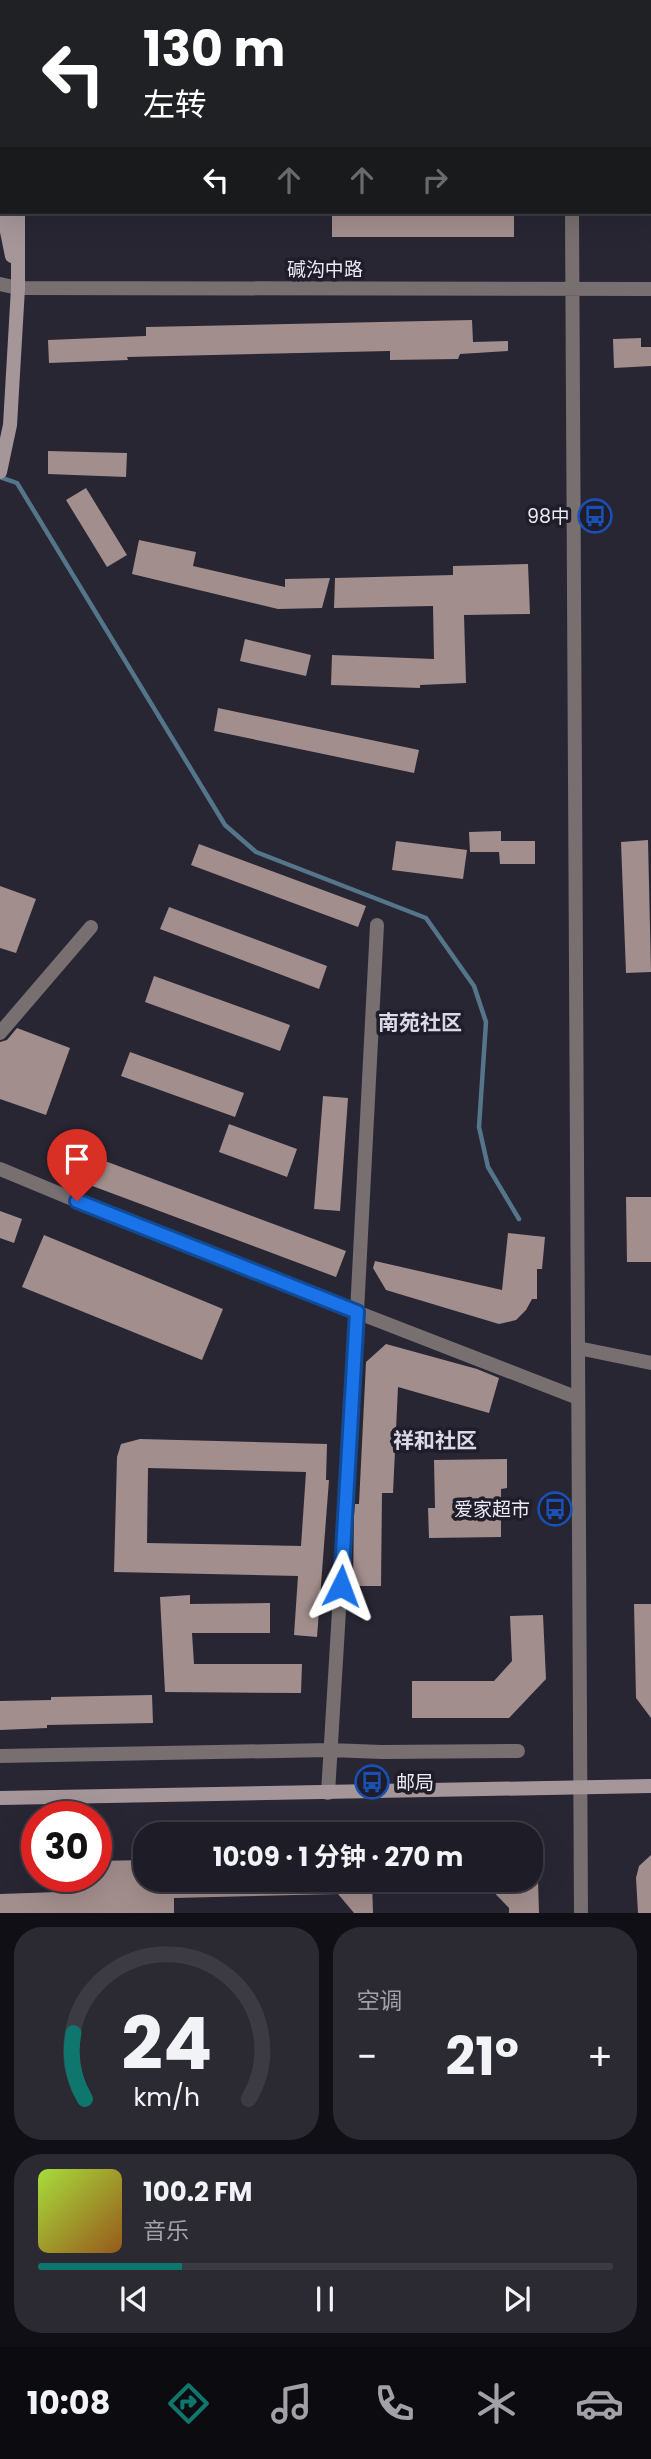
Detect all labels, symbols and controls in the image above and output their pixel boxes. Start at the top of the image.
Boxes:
text: 130 m [143,15,285,83]
icon: left [28,28,119,119]
text: 左转 [143,82,207,127]
icon: left [197,161,235,199]
icon: ahead [270,161,308,199]
icon: ahead [343,161,381,199]
icon: right [416,161,454,199]
street label: 碱沟中路 [287,256,363,283]
bus stop icon: 98中 [576,497,614,535]
place label: 98中 [527,503,570,530]
district label: 南苑社区 [378,1008,462,1037]
pin [47,1129,107,1201]
icon: arrive [58,1140,96,1178]
district label: 祥和社区 [393,1426,477,1455]
bus stop icon: 爱家超市 [536,1490,574,1528]
place label: 爱家超市 [454,1496,530,1523]
position arrow [304,1549,378,1623]
bus stop icon: 邮局 [353,1763,391,1801]
place label: 邮局 [396,1769,434,1796]
speed limit sign: 30 [21,1801,112,1892]
text: 10:09 · 1 分钟 · 270 m [213,1839,463,1875]
text: 空调 [357,1985,403,2017]
text: 24 [121,1994,212,2095]
text: 21° [446,2020,519,2093]
text: − [357,2030,377,2083]
text: + [587,2030,613,2083]
text: km/h [133,2080,200,2115]
text: 100.2 FM [143,2174,252,2210]
text: 音乐 [143,2215,189,2247]
icon: previous [115,2280,153,2318]
icon: pause [306,2280,344,2318]
icon: next [498,2280,536,2318]
icon: directions [164,2379,213,2428]
icon: music [267,2379,316,2428]
icon: phone [370,2379,419,2428]
icon: climate [472,2379,521,2428]
icon: car [575,2379,624,2428]
text: 10:08 [27,2380,110,2425]

